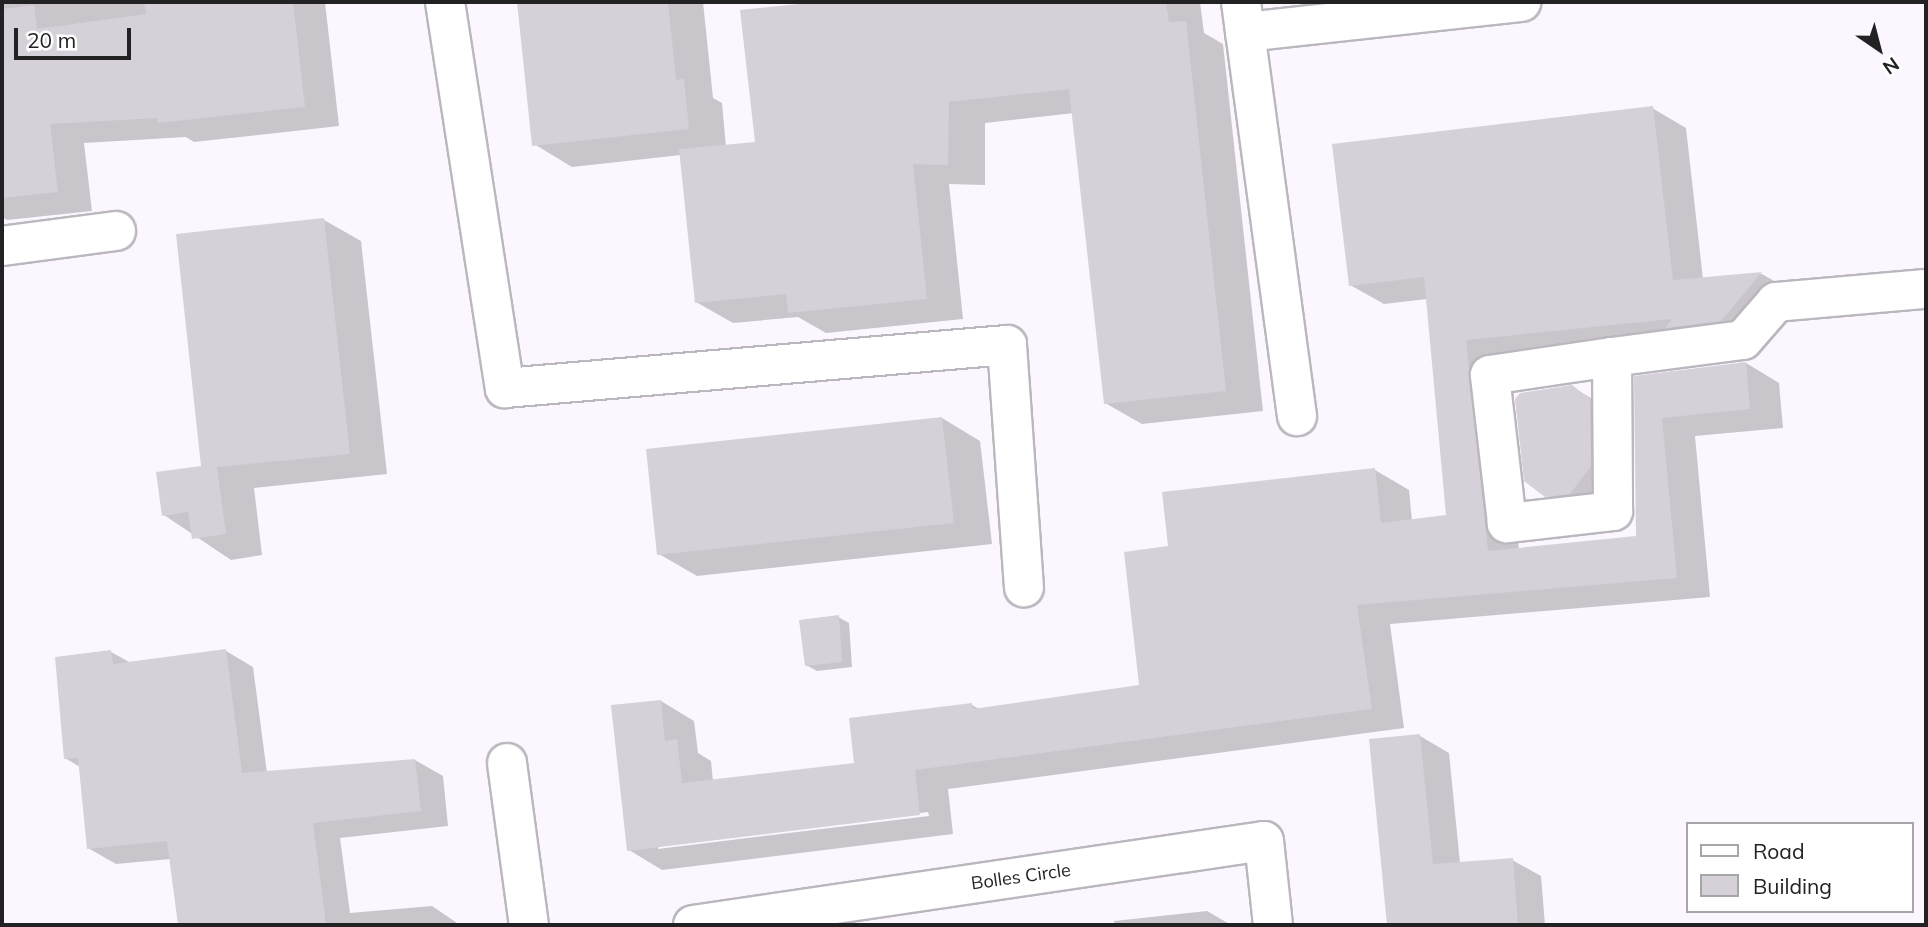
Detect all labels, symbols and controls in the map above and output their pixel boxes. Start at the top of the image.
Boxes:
scale bar [18,14,135,58]
north arrow [1844,14,1914,84]
text: 20 m [27,27,76,53]
text: N [1878,52,1904,80]
legend [1686,822,1914,913]
text: Road [1753,838,1804,864]
street label: Bolles Circle [970,859,1072,895]
text: Building [1753,873,1832,899]

